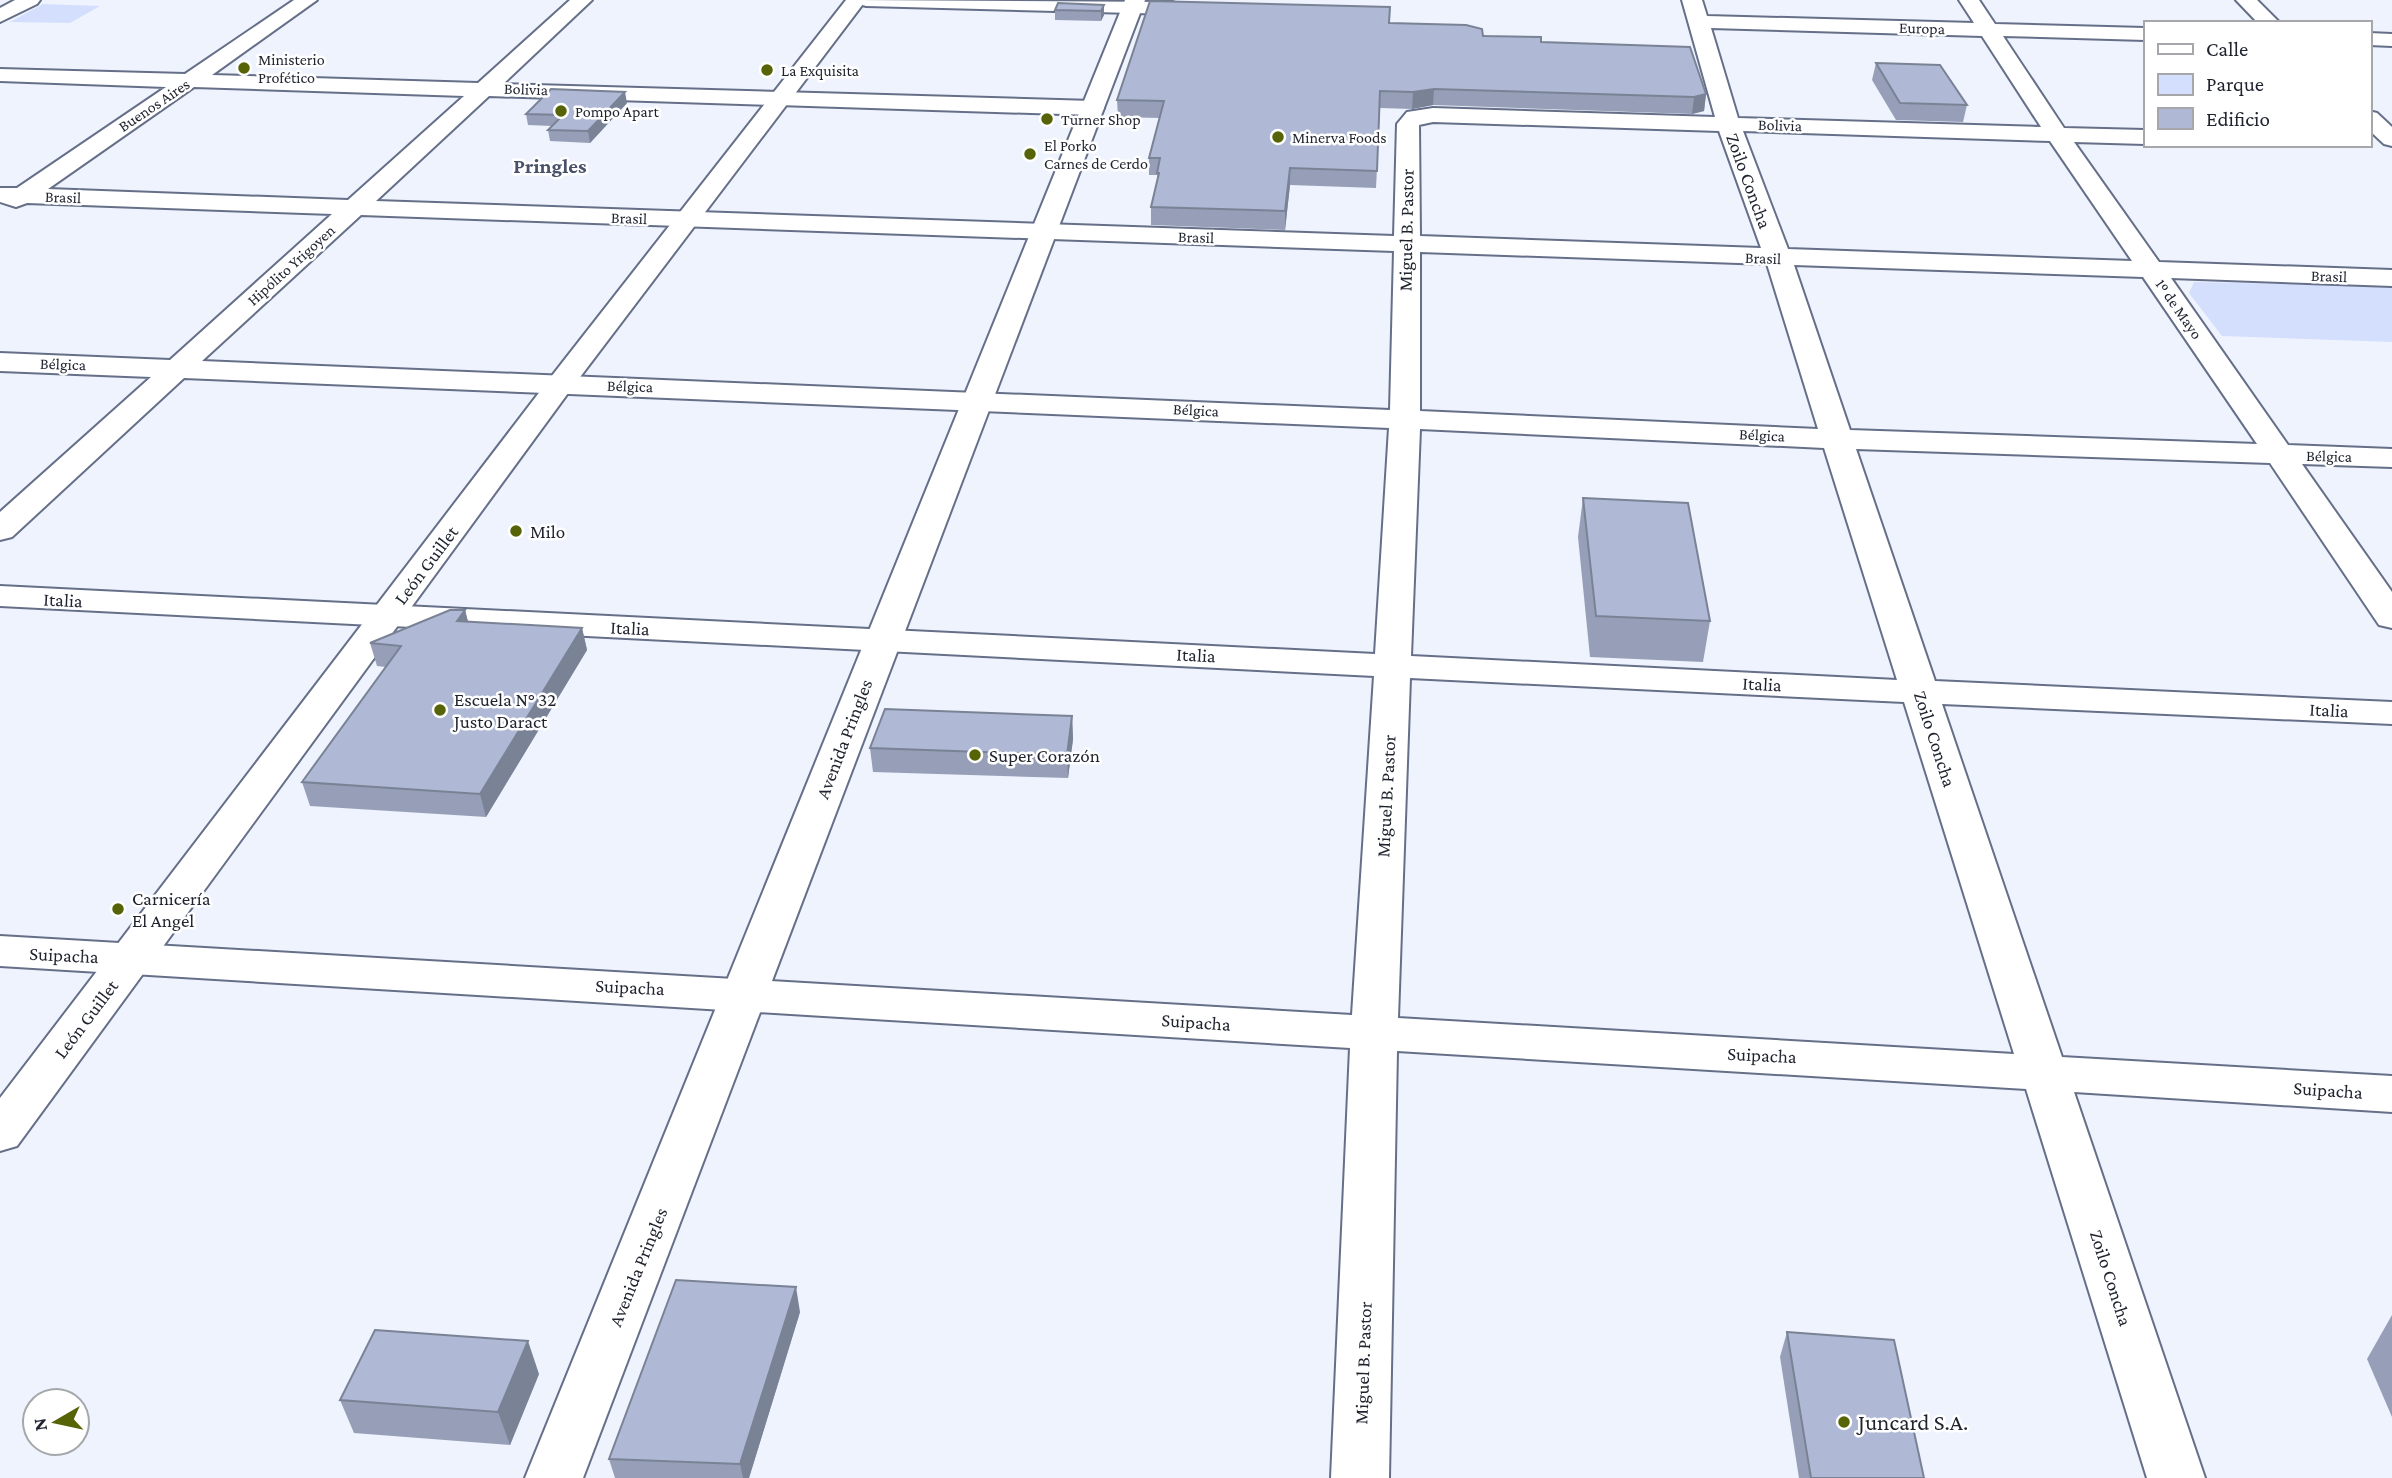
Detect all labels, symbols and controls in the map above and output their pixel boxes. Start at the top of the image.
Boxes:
street label: Europa [1899,19,1946,38]
legend [2144,21,2371,147]
text: Calle [2206,37,2248,61]
place label: Ministerio Profético [258,51,325,86]
marker: Ministerio Profético [236,60,252,76]
marker: La Exquisita [759,62,775,78]
place label: La Exquisita [781,62,860,80]
text: Parque [2206,72,2264,96]
street label: Buenos Aires [115,75,193,135]
street label: Bolivia [504,80,549,98]
marker: Pompo Apart [553,103,569,119]
place label: Pompo Apart [575,103,659,121]
text: Edificio [2206,107,2270,131]
marker: Turner Shop [1039,111,1055,127]
place label: Turner Shop [1061,111,1141,129]
street label: Bolivia [1758,116,1803,134]
marker: Minerva Foods [1270,129,1286,145]
place label: Minerva Foods [1292,129,1387,146]
street label: Zoilo Concha [1722,131,1776,232]
place label: El Porko Carnes de Cerdo [1044,137,1148,172]
marker: El Porko Carnes de Cerdo [1022,146,1038,162]
district label: Pringles [513,154,587,178]
street label: Miguel B. Pastor [1394,168,1418,292]
street label: Brasil [45,188,81,206]
street label: Brasil [611,209,647,227]
street label: Hipólito Yrigoyen [244,221,339,309]
street label: Brasil [1178,228,1214,246]
street label: Brasil [1745,249,1781,267]
street label: Brasil [2311,267,2347,285]
street label: 1º de Mayo [2151,276,2206,343]
street label: Bélgica [40,355,87,374]
street label: Bélgica [607,377,654,396]
street label: Bélgica [1173,400,1220,421]
street label: Bélgica [1739,425,1786,446]
street label: Bélgica [2306,447,2353,466]
street label: León Guillet [390,521,463,608]
place label: Milo [530,521,565,542]
marker: Milo [508,523,524,539]
street label: Italia [43,588,83,612]
street label: Italia [610,616,650,640]
street label: Italia [1176,643,1216,667]
street label: Italia [1742,672,1782,696]
street label: Avenida Pringles [812,676,876,802]
street label: Zoilo Concha [1910,688,1960,790]
place label: Escuela N° 32 Justo Daract [452,689,556,732]
street label: Italia [2309,698,2349,722]
marker: Escuela N° 32 Justo Daract [432,702,448,718]
street label: Miguel B. Pastor [1372,734,1400,858]
place label: Super Corazón [989,745,1100,766]
marker: Super Corazón [967,747,983,763]
place label: Carnicería El Angel [132,888,211,931]
marker: Carnicería El Angel [110,901,126,917]
street label: Suipacha [29,943,99,967]
street label: León Guillet [50,975,123,1062]
street label: Suipacha [595,975,665,999]
street label: Suipacha [1161,1009,1232,1035]
street label: Suipacha [1727,1043,1797,1067]
street label: Suipacha [2293,1077,2364,1103]
street label: Avenida Pringles [605,1205,671,1329]
street label: Zoilo Concha [2086,1227,2136,1329]
street label: Miguel B. Pastor [1350,1301,1376,1425]
north arrow [21,1387,91,1457]
place label: Juncard S.A. [1856,1409,1968,1435]
marker: Juncard S.A. [1836,1414,1852,1430]
text: N [28,1416,51,1433]

